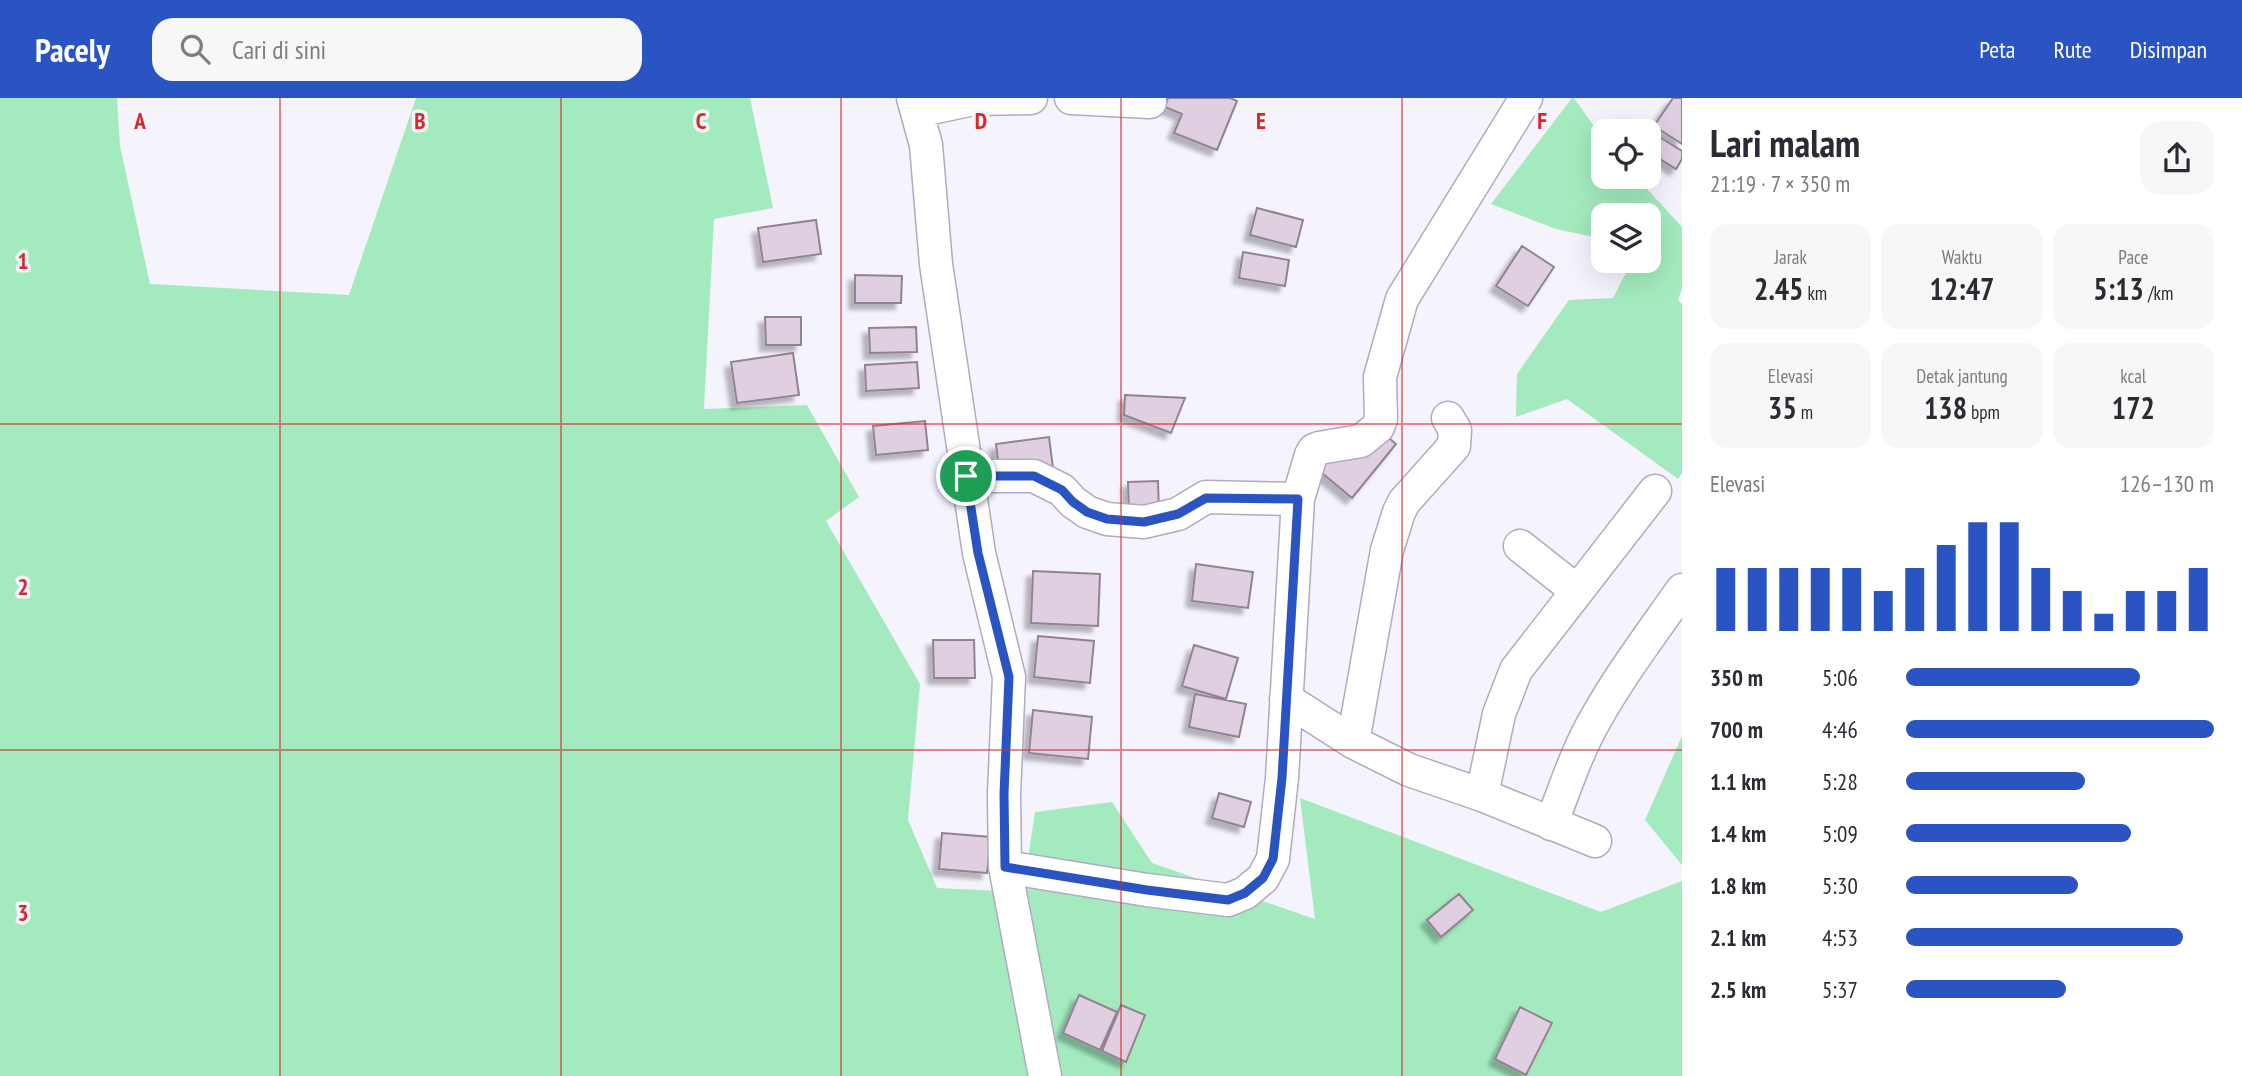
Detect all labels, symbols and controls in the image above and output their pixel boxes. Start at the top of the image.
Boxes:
search box [152,18,642,81]
text: Pacely [35,28,110,71]
icon: search [176,30,214,68]
text: Cari di sini [232,33,326,66]
text: Peta [1979,34,2015,65]
text: Rute [2053,34,2092,65]
text: Disimpan [2130,34,2207,65]
text: A [133,106,146,135]
text: B [414,106,426,135]
text: C [696,106,707,135]
text: D [975,106,987,135]
text: E [1256,106,1266,135]
text: F [1537,106,1547,135]
text: Lari malam [1710,118,1860,167]
map controls [1591,119,1661,273]
button: locate [1591,119,1661,189]
button: share [2140,121,2214,195]
text: 21:19 · 7 × 350 m [1710,169,1850,198]
button: layers [1591,203,1661,273]
text: Jarak [1774,245,1807,269]
text: Waktu [1942,245,1982,269]
text: Pace [2118,245,2148,269]
text: 1 [18,246,29,275]
text: 2.45 [1754,269,1803,308]
text: 12:47 [1930,269,1994,308]
text: 5:13 [2093,269,2144,308]
text: km [1803,281,1827,305]
text: /km [2144,281,2173,305]
text: Elevasi [1768,364,1813,388]
text: Detak jantung [1916,364,2008,388]
text: kcal [2120,364,2146,388]
text: 35 [1768,388,1797,427]
text: 138 [1924,388,1967,427]
text: 172 [2112,388,2155,427]
text: m [1797,400,1813,424]
text: bpm [1967,400,2000,424]
pin [936,446,996,506]
icon: arrive [947,457,985,495]
text: Elevasi [1710,469,1765,498]
text: 126–130 m [2120,469,2214,498]
text: 2 [18,572,29,601]
text: 350 m [1710,663,1763,692]
text: 5:06 [1822,663,1858,692]
text: 700 m [1710,715,1763,744]
text: 4:46 [1822,715,1858,744]
text: 1.1 km [1710,767,1766,796]
text: 5:28 [1822,767,1858,796]
text: 1.4 km [1710,819,1766,848]
text: 5:09 [1822,819,1858,848]
text: 1.8 km [1710,871,1766,900]
text: 5:30 [1822,871,1858,900]
text: 3 [18,898,29,927]
text: 2.1 km [1710,923,1766,952]
text: 4:53 [1822,923,1858,952]
text: 2.5 km [1710,975,1766,1004]
text: 5:37 [1822,975,1858,1004]

